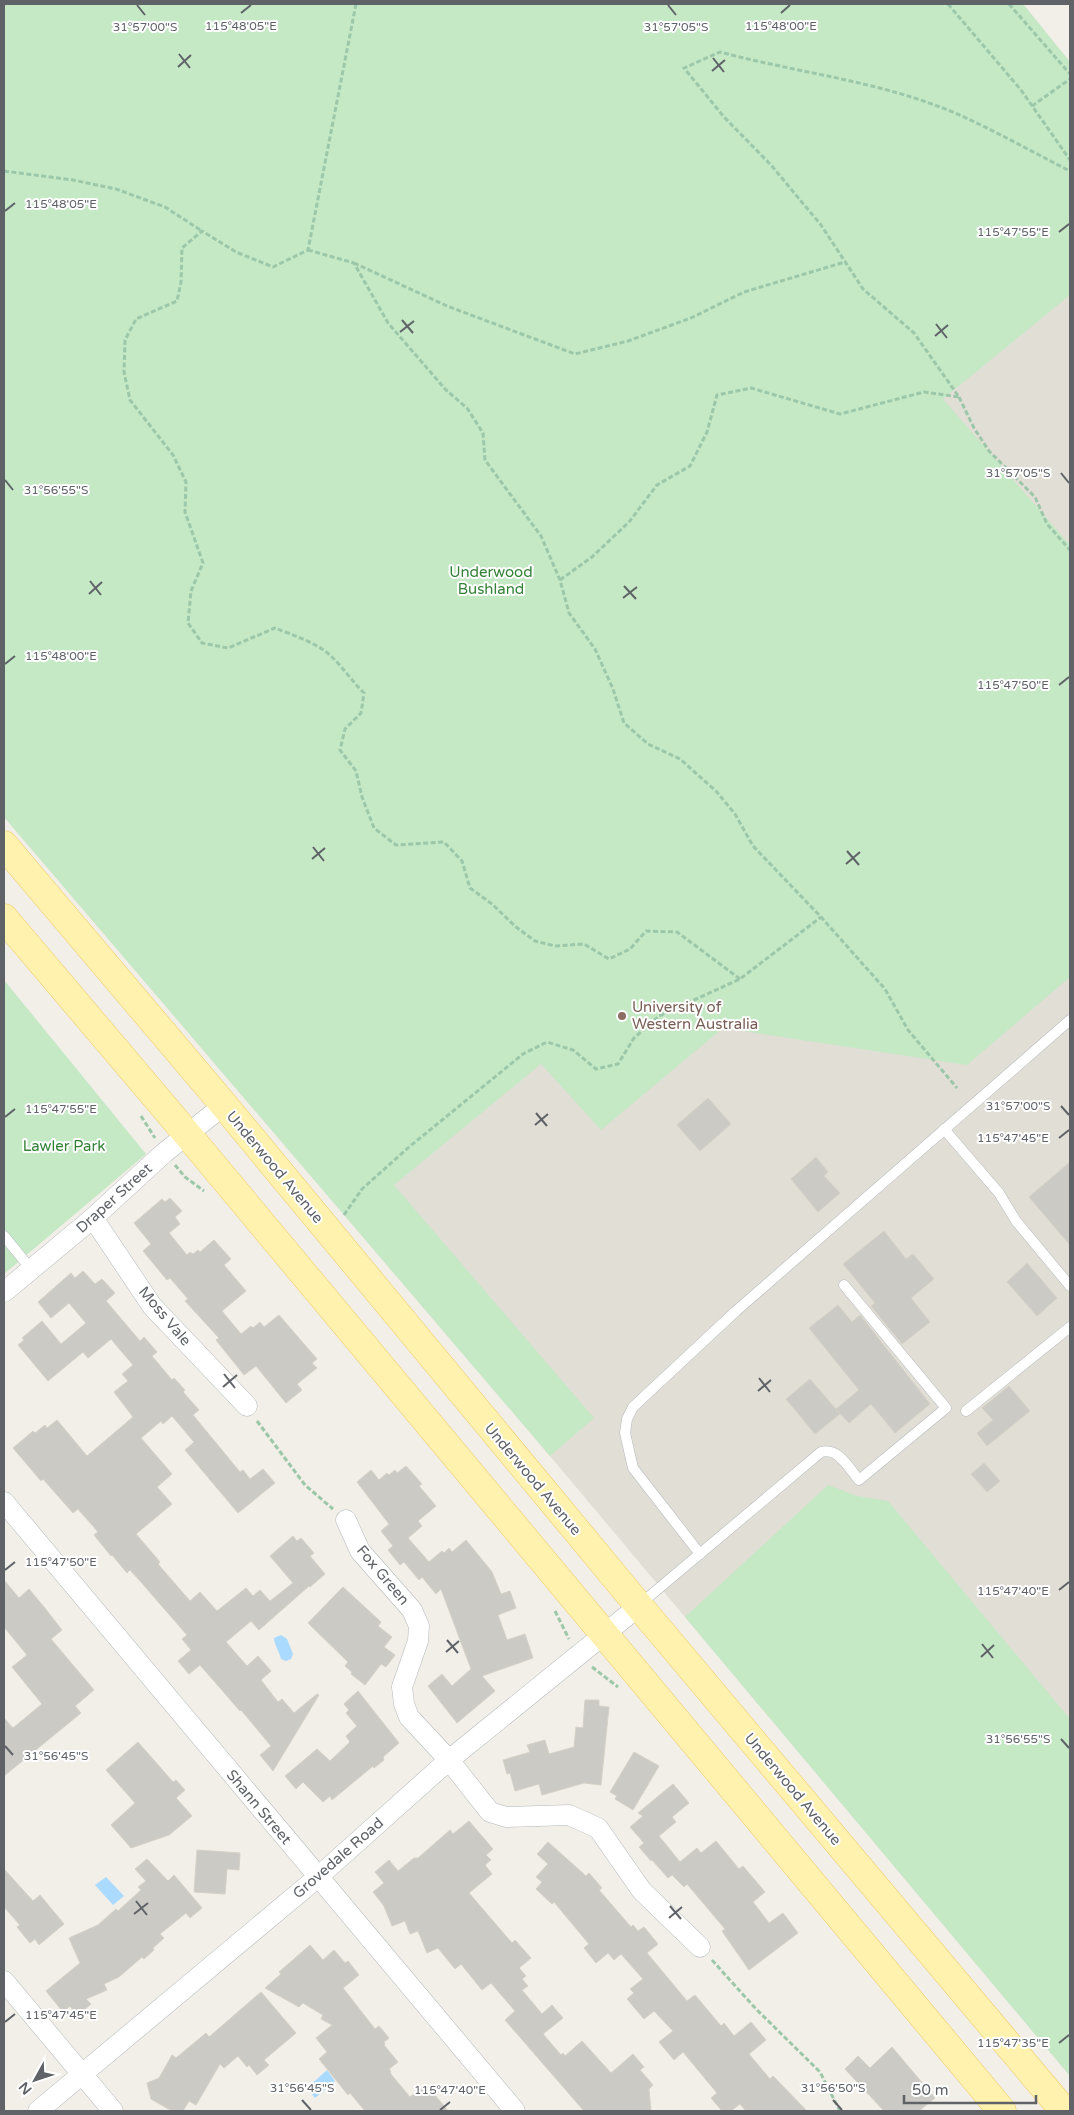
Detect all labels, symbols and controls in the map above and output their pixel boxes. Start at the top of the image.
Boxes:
text: 115°48'05"E [205,19,277,33]
text: 115°48'00"E [745,19,817,33]
text: 31°57'00"S [113,20,177,34]
text: 31°57'05"S [644,20,708,34]
text: 115°48'05"E [25,197,97,211]
text: 115°47'55"E [977,225,1049,239]
text: 31°57'05"S [986,466,1050,480]
text: 31°56'55"S [24,483,88,497]
park label: Underwood Bushland [449,563,533,598]
text: 115°48'00"E [25,649,97,663]
text: 115°47'50"E [977,678,1049,692]
place label: University of Western Australia [632,998,758,1033]
marker: University of Western Australia [616,1010,628,1022]
text: 31°57'00"S [986,1099,1050,1113]
text: 115°47'55"E [25,1102,97,1116]
street label: Underwood Avenue [223,1107,327,1227]
text: 115°47'45"E [977,1131,1049,1145]
park label: Lawler Park [23,1137,105,1155]
street label: Draper Street [72,1159,156,1237]
street label: Moss Vale [135,1283,195,1349]
street label: Underwood Avenue [481,1419,585,1539]
street label: Fox Green [353,1541,413,1609]
text: 115°47'50"E [25,1555,97,1569]
text: 115°47'40"E [977,1584,1049,1598]
street label: Underwood Avenue [741,1729,845,1849]
text: 31°56'55"S [986,1732,1050,1746]
text: 31°56'45"S [24,1749,88,1763]
street label: Shann Street [223,1766,296,1848]
street label: Grovedale Road [289,1814,387,1902]
text: 115°47'45"E [25,2008,97,2022]
text: 115°47'35"E [977,2036,1049,2050]
north arrow [10,2055,60,2105]
scale bar [904,2072,1036,2104]
text: N [15,2078,36,2098]
text: 31°56'45"S [270,2081,334,2095]
text: 31°56'50"S [801,2081,865,2095]
text: 50 m [912,2081,949,2099]
text: 115°47'40"E [414,2083,486,2097]

